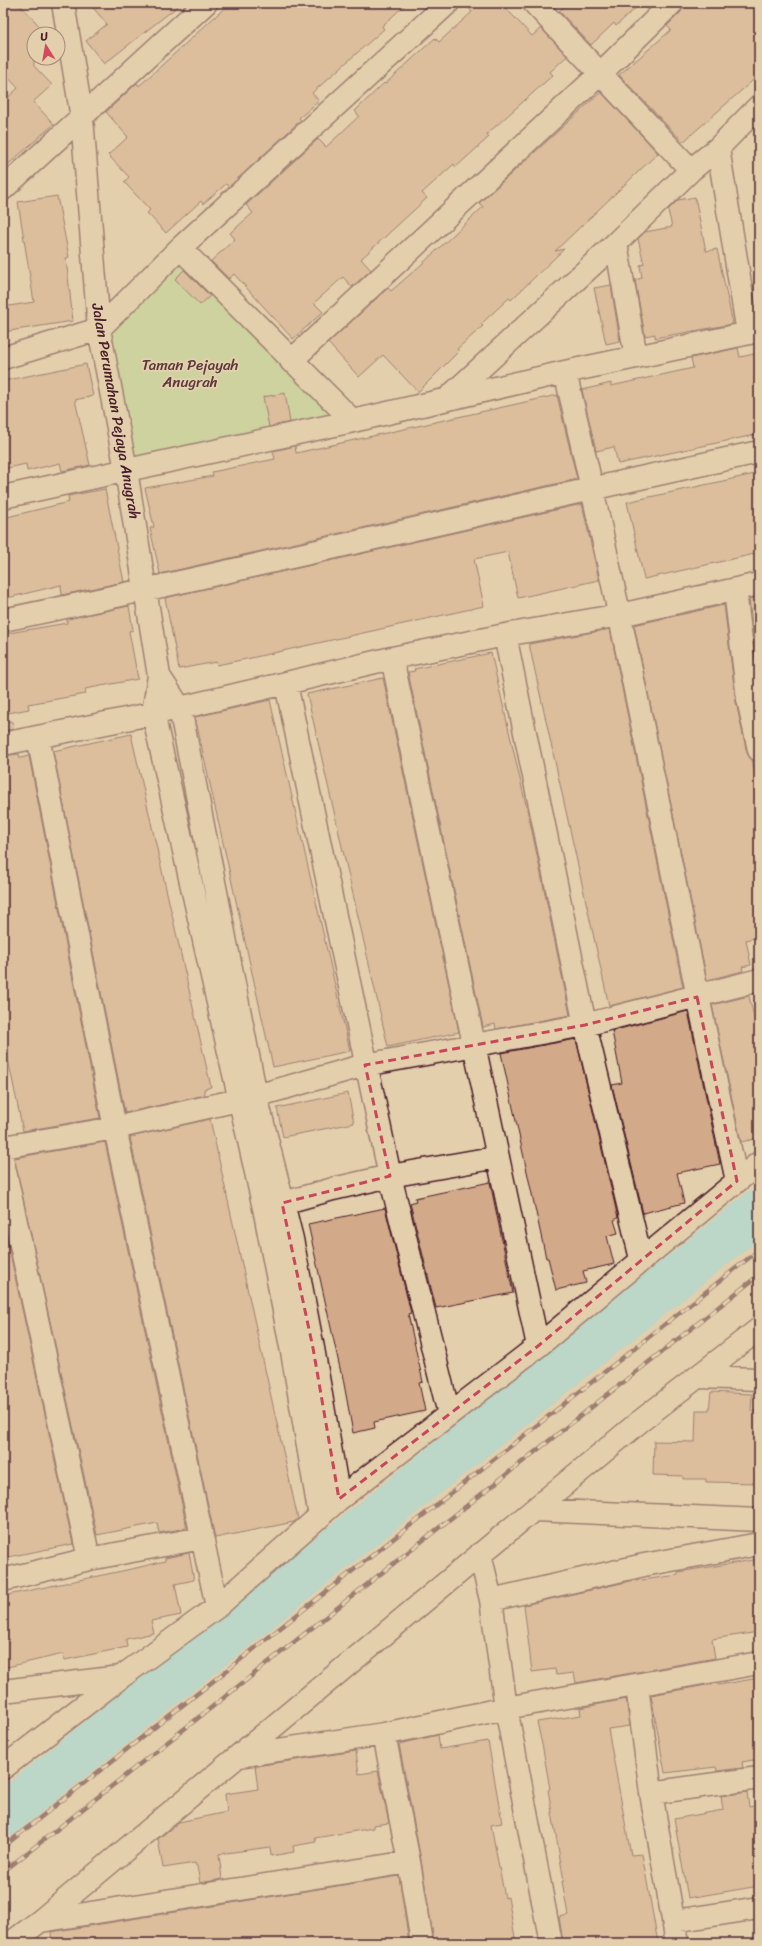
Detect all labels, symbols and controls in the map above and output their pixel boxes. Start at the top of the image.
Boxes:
north arrow [26,26,66,66]
text: U [39,27,50,47]
street label: Jalan Perumahan Pejaya Anugrah [84,300,148,521]
park label: Taman Pejayah Anugrah [142,352,238,395]

